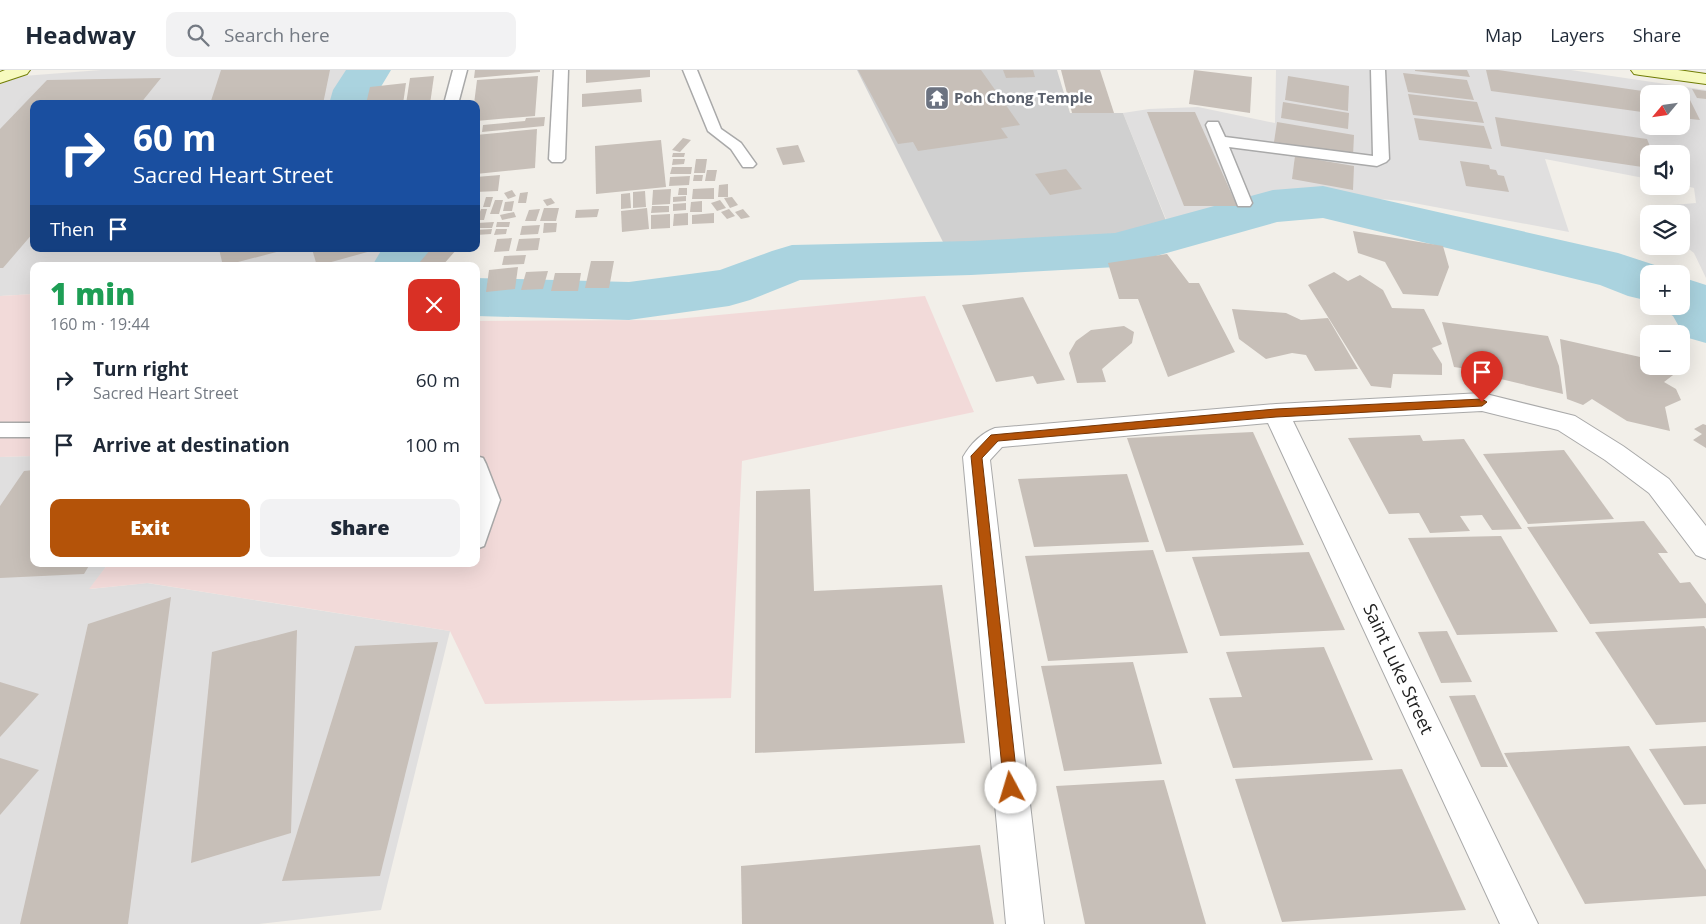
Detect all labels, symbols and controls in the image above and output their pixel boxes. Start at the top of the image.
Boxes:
search box [166,12,516,57]
text: Headway [25,18,136,51]
icon: search [184,21,212,49]
text: Search here [224,22,330,48]
text: Map [1485,23,1522,47]
text: Layers [1550,23,1605,47]
text: Share [1633,23,1681,47]
temple icon: Poh Chong Temple [924,85,950,111]
north arrow [1640,85,1690,135]
map controls [1640,85,1690,375]
place label: Poh Chong Temple [954,87,1093,107]
text: 60 m [133,114,216,161]
icon: right [50,120,115,185]
button: sound [1640,145,1690,195]
text: Sacred Heart Street [133,159,333,189]
button: layers [1640,205,1690,255]
icon: arrive [104,215,132,243]
text: Then [50,216,94,242]
button: + [1640,265,1690,315]
text: 1 min [50,273,135,314]
button: close [408,279,460,331]
text: 160 m · 19:44 [50,313,150,335]
button: − [1640,325,1690,375]
pin [1461,351,1503,402]
text: Turn right [93,356,188,382]
icon: arrive [1468,358,1496,386]
icon: right [50,366,78,394]
text: 60 m [416,367,460,393]
text: Sacred Heart Street [93,382,239,404]
icon: arrive [50,431,78,459]
text: Arrive at destination [93,432,290,458]
text: 100 m [405,432,460,458]
button: Exit [50,499,250,557]
button: Share [260,499,460,557]
street label: Saint Luke Street [1358,599,1440,738]
position arrow [984,761,1036,813]

